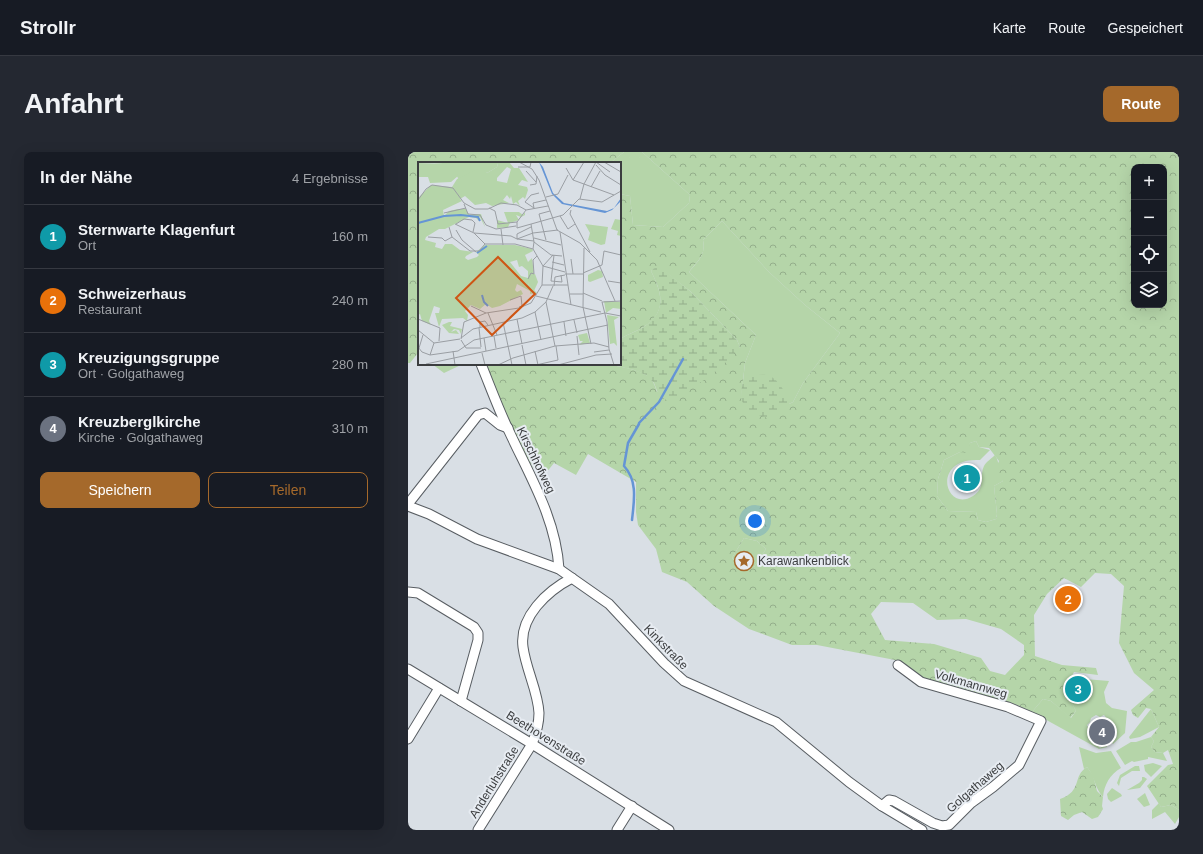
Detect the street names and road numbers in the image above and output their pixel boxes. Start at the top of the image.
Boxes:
street label: Kirschhofweg [514,425,558,495]
street label: Kinkstraße [641,622,691,673]
street label: Volkmannweg [933,667,1009,701]
street label: Beethovenstraße [504,708,589,768]
street label: Anderluhstraße [466,743,522,820]
street label: Golgathaweg [944,759,1006,815]

